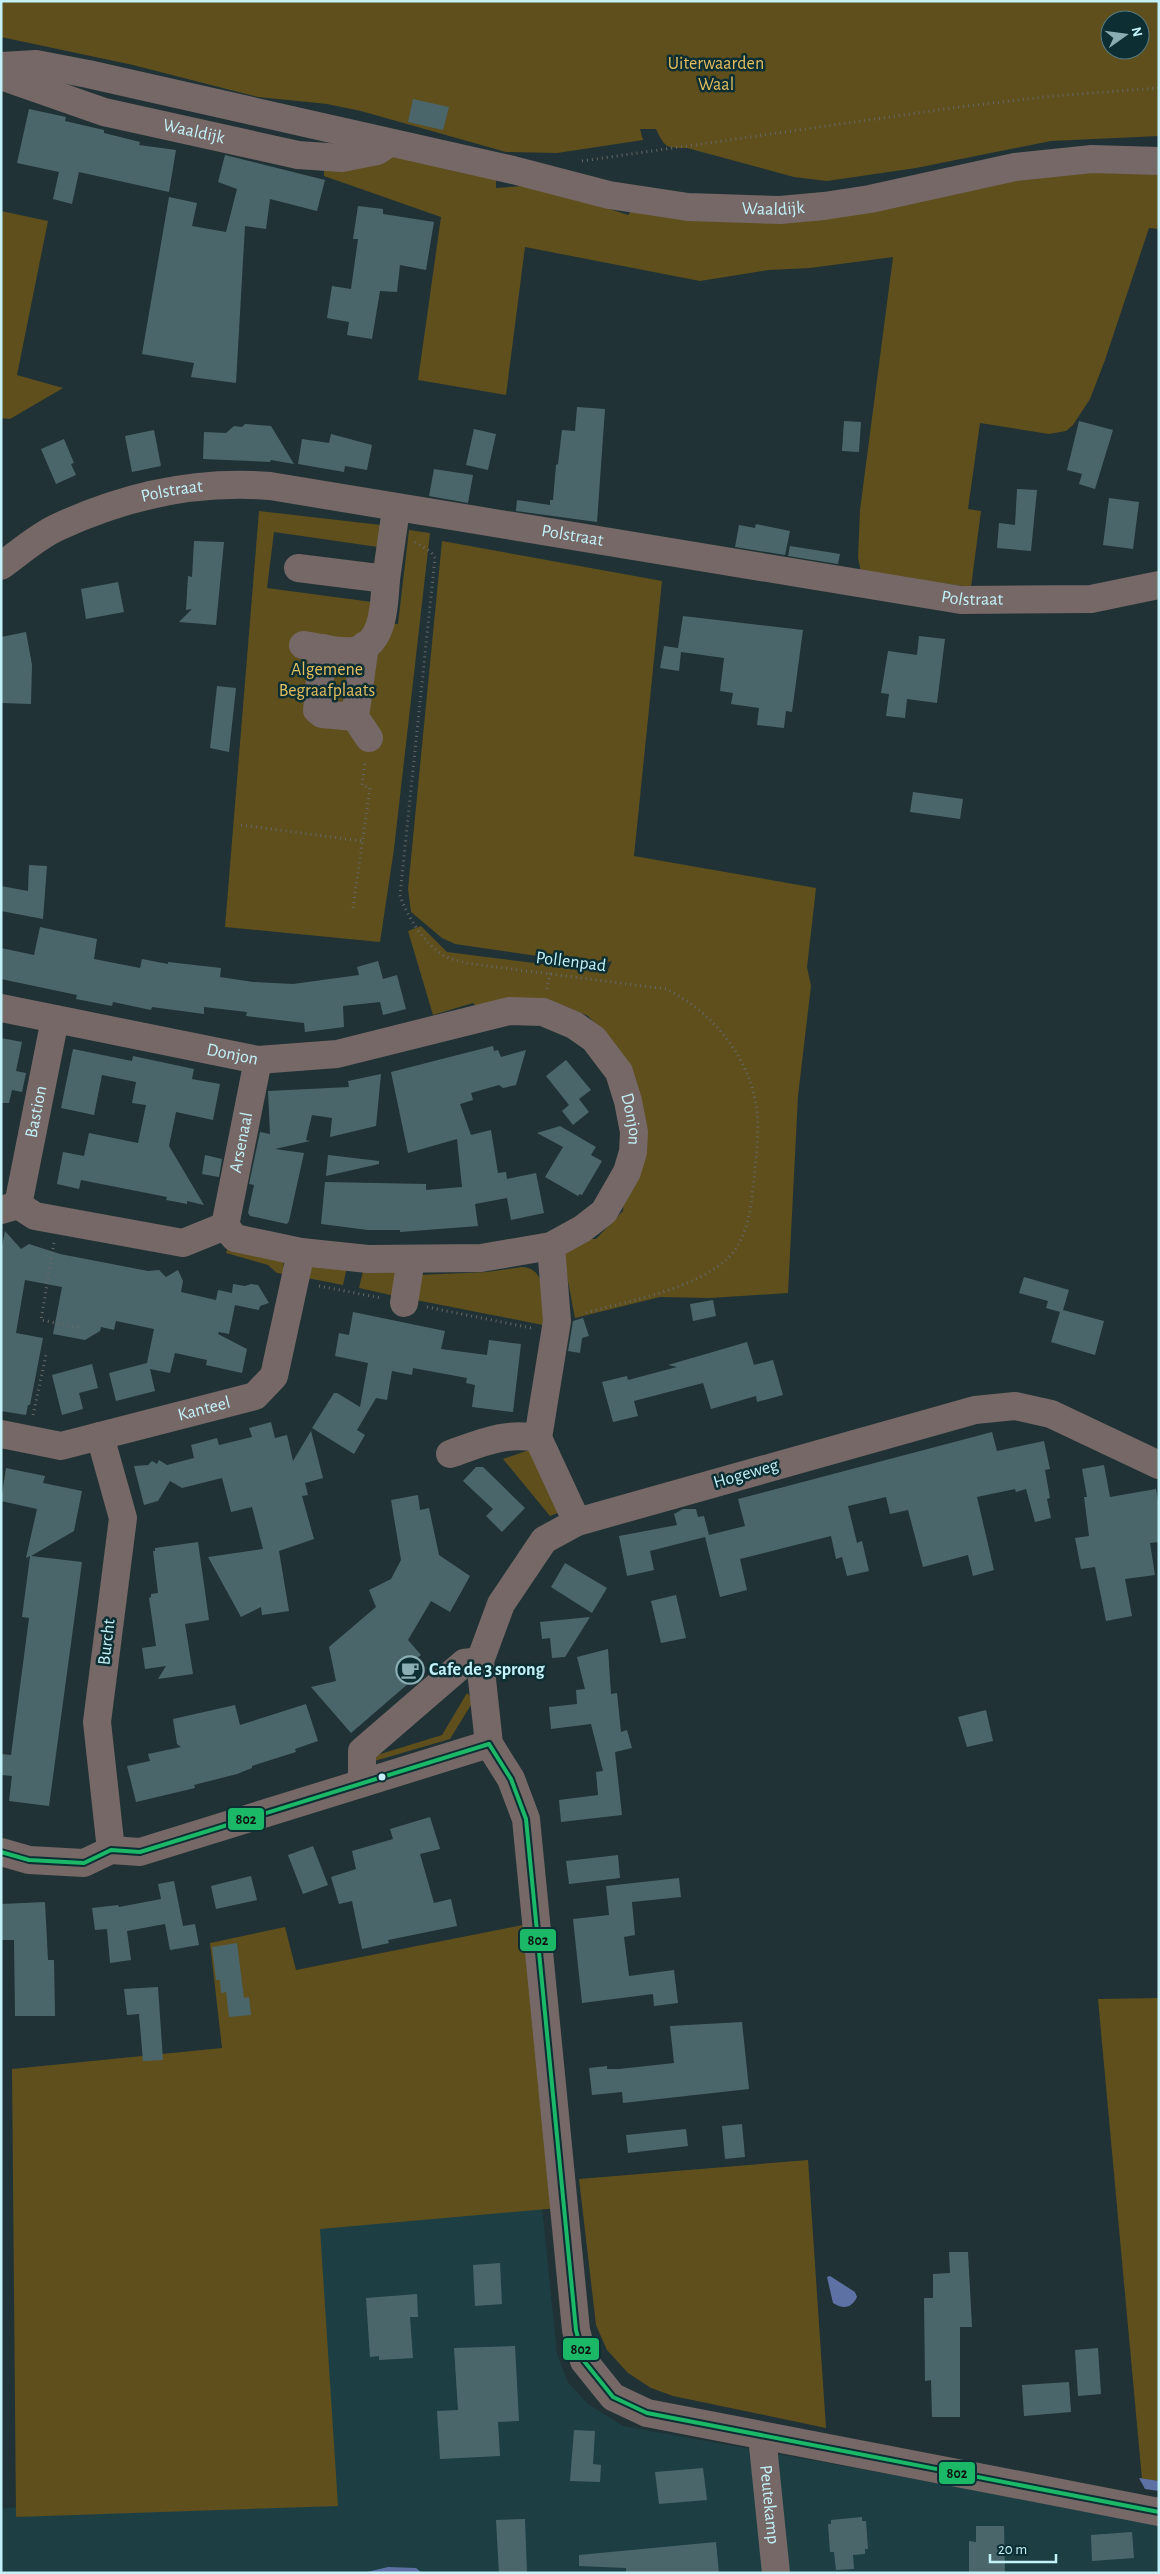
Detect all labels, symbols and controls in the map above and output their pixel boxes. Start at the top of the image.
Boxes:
north arrow [1100,10,1150,60]
text: N [1129,26,1145,39]
park label: Uiterwaarden Waal [668,55,764,94]
street label: Waaldijk [161,116,227,148]
street label: Waaldijk [741,199,806,219]
street label: Polstraat [139,478,204,506]
street label: Polstraat [540,522,605,550]
street label: Polstraat [940,588,1004,609]
park label: Algemene Begraafplaats [279,661,375,700]
street label: Pollenpad [535,949,607,975]
street label: Donjon [205,1041,260,1069]
street label: Bastion [23,1084,51,1139]
street label: Donjon [617,1091,644,1146]
street label: Arsenaal [227,1111,256,1175]
street label: Kanteel [176,1394,232,1425]
street label: Hogeweg [711,1456,781,1492]
street label: Burcht [95,1618,119,1666]
cafe icon: Cafe de 3 sprong [395,1655,425,1685]
place label: Cafe de 3 sprong [429,1661,546,1679]
unlabelled marker [377,1772,387,1782]
line badge: 802 [227,1807,265,1831]
text: 802 [236,1813,257,1827]
line badge: 802 [519,1928,557,1952]
text: 802 [528,1934,549,1948]
line badge: 802 [562,2337,600,2361]
text: 802 [571,2343,592,2357]
line badge: 802 [938,2461,976,2485]
street label: Peutekamp [756,2464,782,2545]
text: 802 [947,2467,968,2481]
scale bar [990,2532,1056,2564]
text: 20 m [998,2542,1027,2557]

